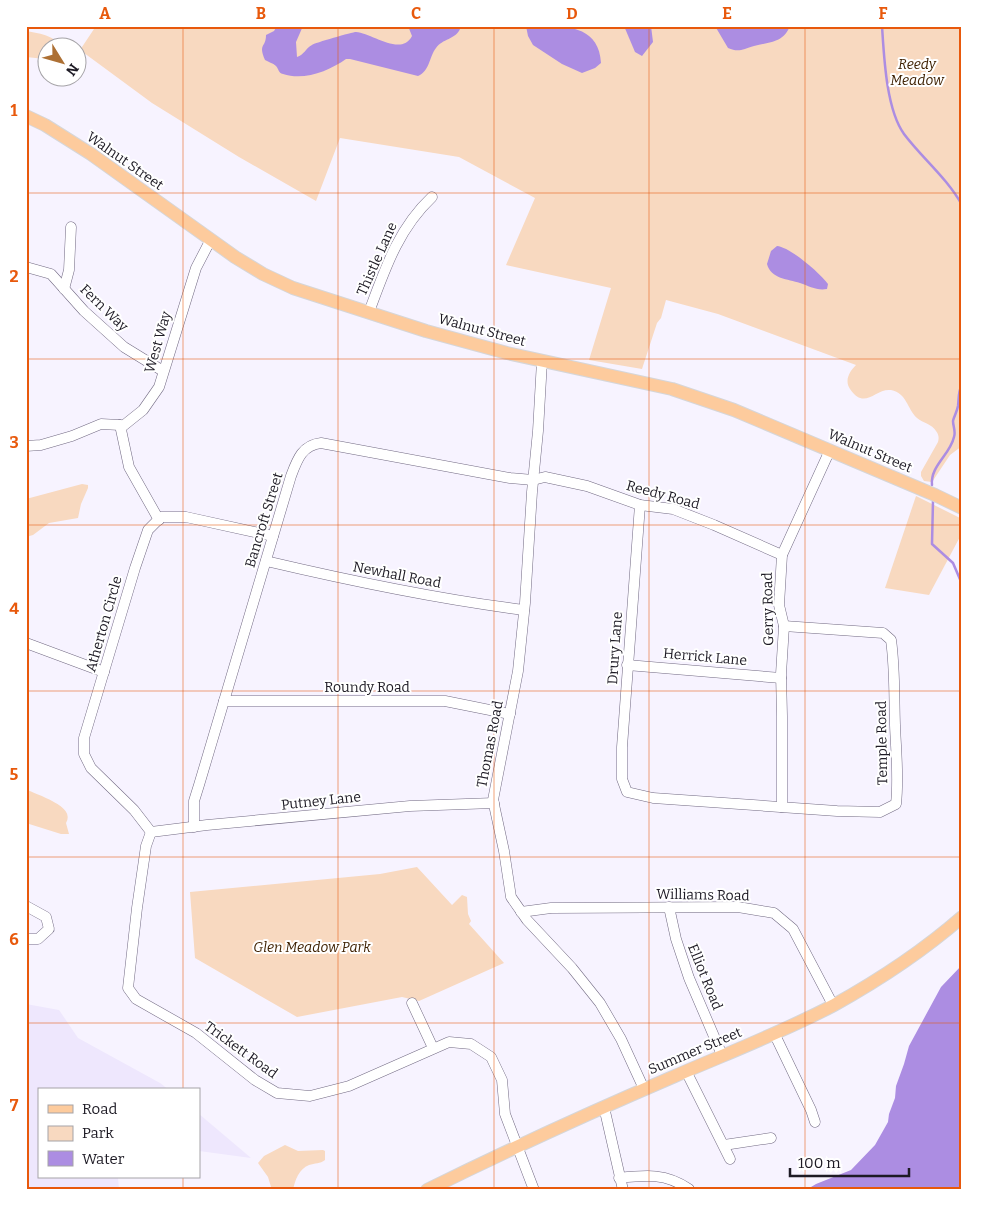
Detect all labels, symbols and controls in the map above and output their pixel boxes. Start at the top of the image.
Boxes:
text: A [99,4,111,23]
text: B [256,4,266,23]
text: C [411,4,421,23]
text: D [566,4,578,23]
text: E [722,4,732,23]
text: F [879,4,888,23]
north arrow [38,38,88,88]
park label: Reedy Meadow [890,56,945,89]
text: N [62,60,82,79]
text: 1 [11,101,18,120]
street label: Walnut Street [83,128,167,194]
street label: Thistle Lane [353,220,401,298]
text: 2 [9,267,19,286]
street label: Fern Way [76,281,132,335]
street label: West Way [141,309,175,375]
street label: Walnut Street [436,310,528,350]
street label: Walnut Street [825,426,915,476]
text: 3 [9,433,19,452]
street label: Bancroft Street [241,470,287,570]
street label: Reedy Road [624,477,702,513]
street label: Newhall Road [351,558,443,592]
street label: Gerry Road [759,572,777,646]
street label: Atherton Circle [82,574,126,674]
text: 4 [9,599,19,618]
street label: Drury Lane [604,611,626,685]
street label: Herrick Lane [662,645,748,669]
street label: Roundy Road [324,679,410,696]
street label: Thomas Road [473,699,507,789]
street label: Temple Road [873,701,891,785]
text: 5 [10,765,19,784]
street label: Putney Lane [280,788,362,814]
street label: Williams Road [656,886,750,904]
text: 6 [9,930,19,949]
park label: Glen Meadow Park [253,939,371,956]
street label: Elliot Road [684,941,726,1013]
street label: Trickett Road [201,1018,281,1082]
street label: Summer Street [646,1024,744,1078]
legend [38,1088,200,1178]
text: 7 [10,1096,19,1115]
text: Road [82,1100,117,1118]
text: Park [82,1124,114,1142]
scale bar [790,1146,909,1178]
text: Water [82,1150,125,1168]
text: 100 m [798,1154,841,1172]

